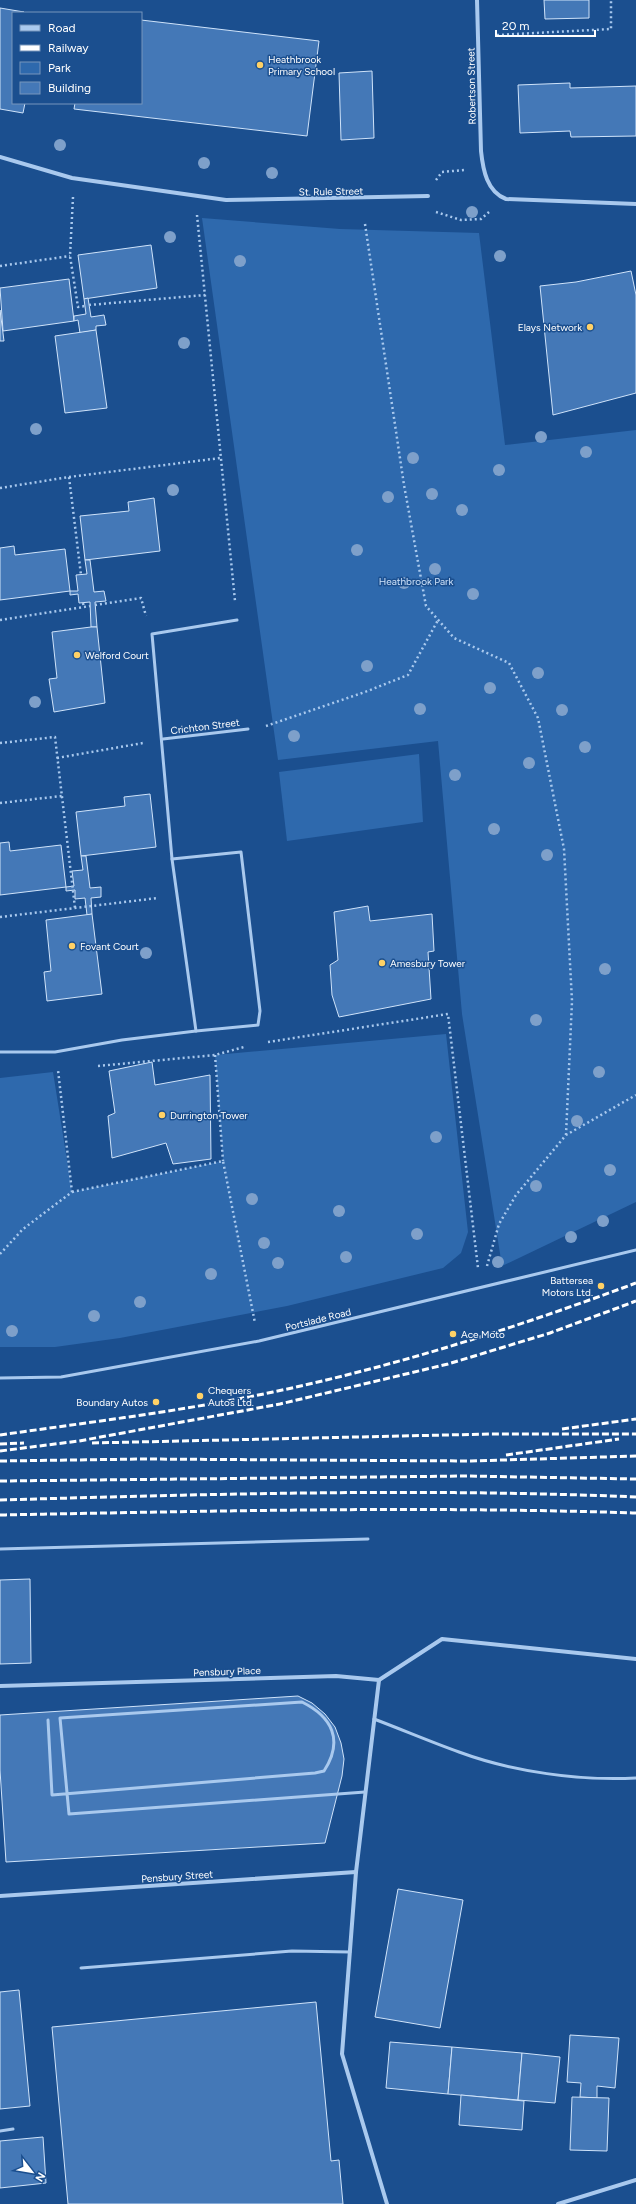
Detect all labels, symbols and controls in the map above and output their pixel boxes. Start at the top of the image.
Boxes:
legend [12,12,142,104]
scale bar [496,12,595,38]
text: 20 m [502,19,530,33]
text: Road [48,21,76,35]
text: Railway [48,41,89,55]
street label: Robertson Street [464,47,479,125]
place label: Heathbrook Primary School [268,53,335,78]
marker: Heathbrook Primary School [255,60,265,70]
text: Park [48,61,71,75]
text: Building [48,81,91,95]
street label: St. Rule Street [299,184,364,199]
place label: Elays Network [518,321,582,334]
marker: Elays Network [585,322,595,332]
park label: Heathbrook Park [379,575,453,588]
place label: Welford Court [85,649,149,662]
marker: Welford Court [72,650,82,660]
street label: Crichton Street [170,716,241,737]
place label: Fovant Court [80,940,139,953]
marker: Fovant Court [67,941,77,951]
place label: Amesbury Tower [390,957,466,970]
marker: Amesbury Tower [377,958,387,968]
place label: Durrington Tower [170,1109,248,1122]
marker: Durrington Tower [157,1110,167,1120]
place label: Battersea Motors Ltd. [542,1274,593,1299]
marker: Battersea Motors Ltd. [596,1281,606,1291]
street label: Portslade Road [284,1305,353,1334]
place label: Ace Moto [461,1328,505,1341]
marker: Ace Moto [448,1329,458,1339]
place label: Chequers Autos Ltd. [208,1384,254,1409]
marker: Chequers Autos Ltd. [195,1391,205,1401]
place label: Boundary Autos [76,1396,148,1409]
marker: Boundary Autos [151,1397,161,1407]
street label: Pensbury Place [193,1664,262,1679]
street label: Pensbury Street [141,1867,214,1885]
north arrow [12,2152,52,2192]
text: N [32,2170,48,2184]

